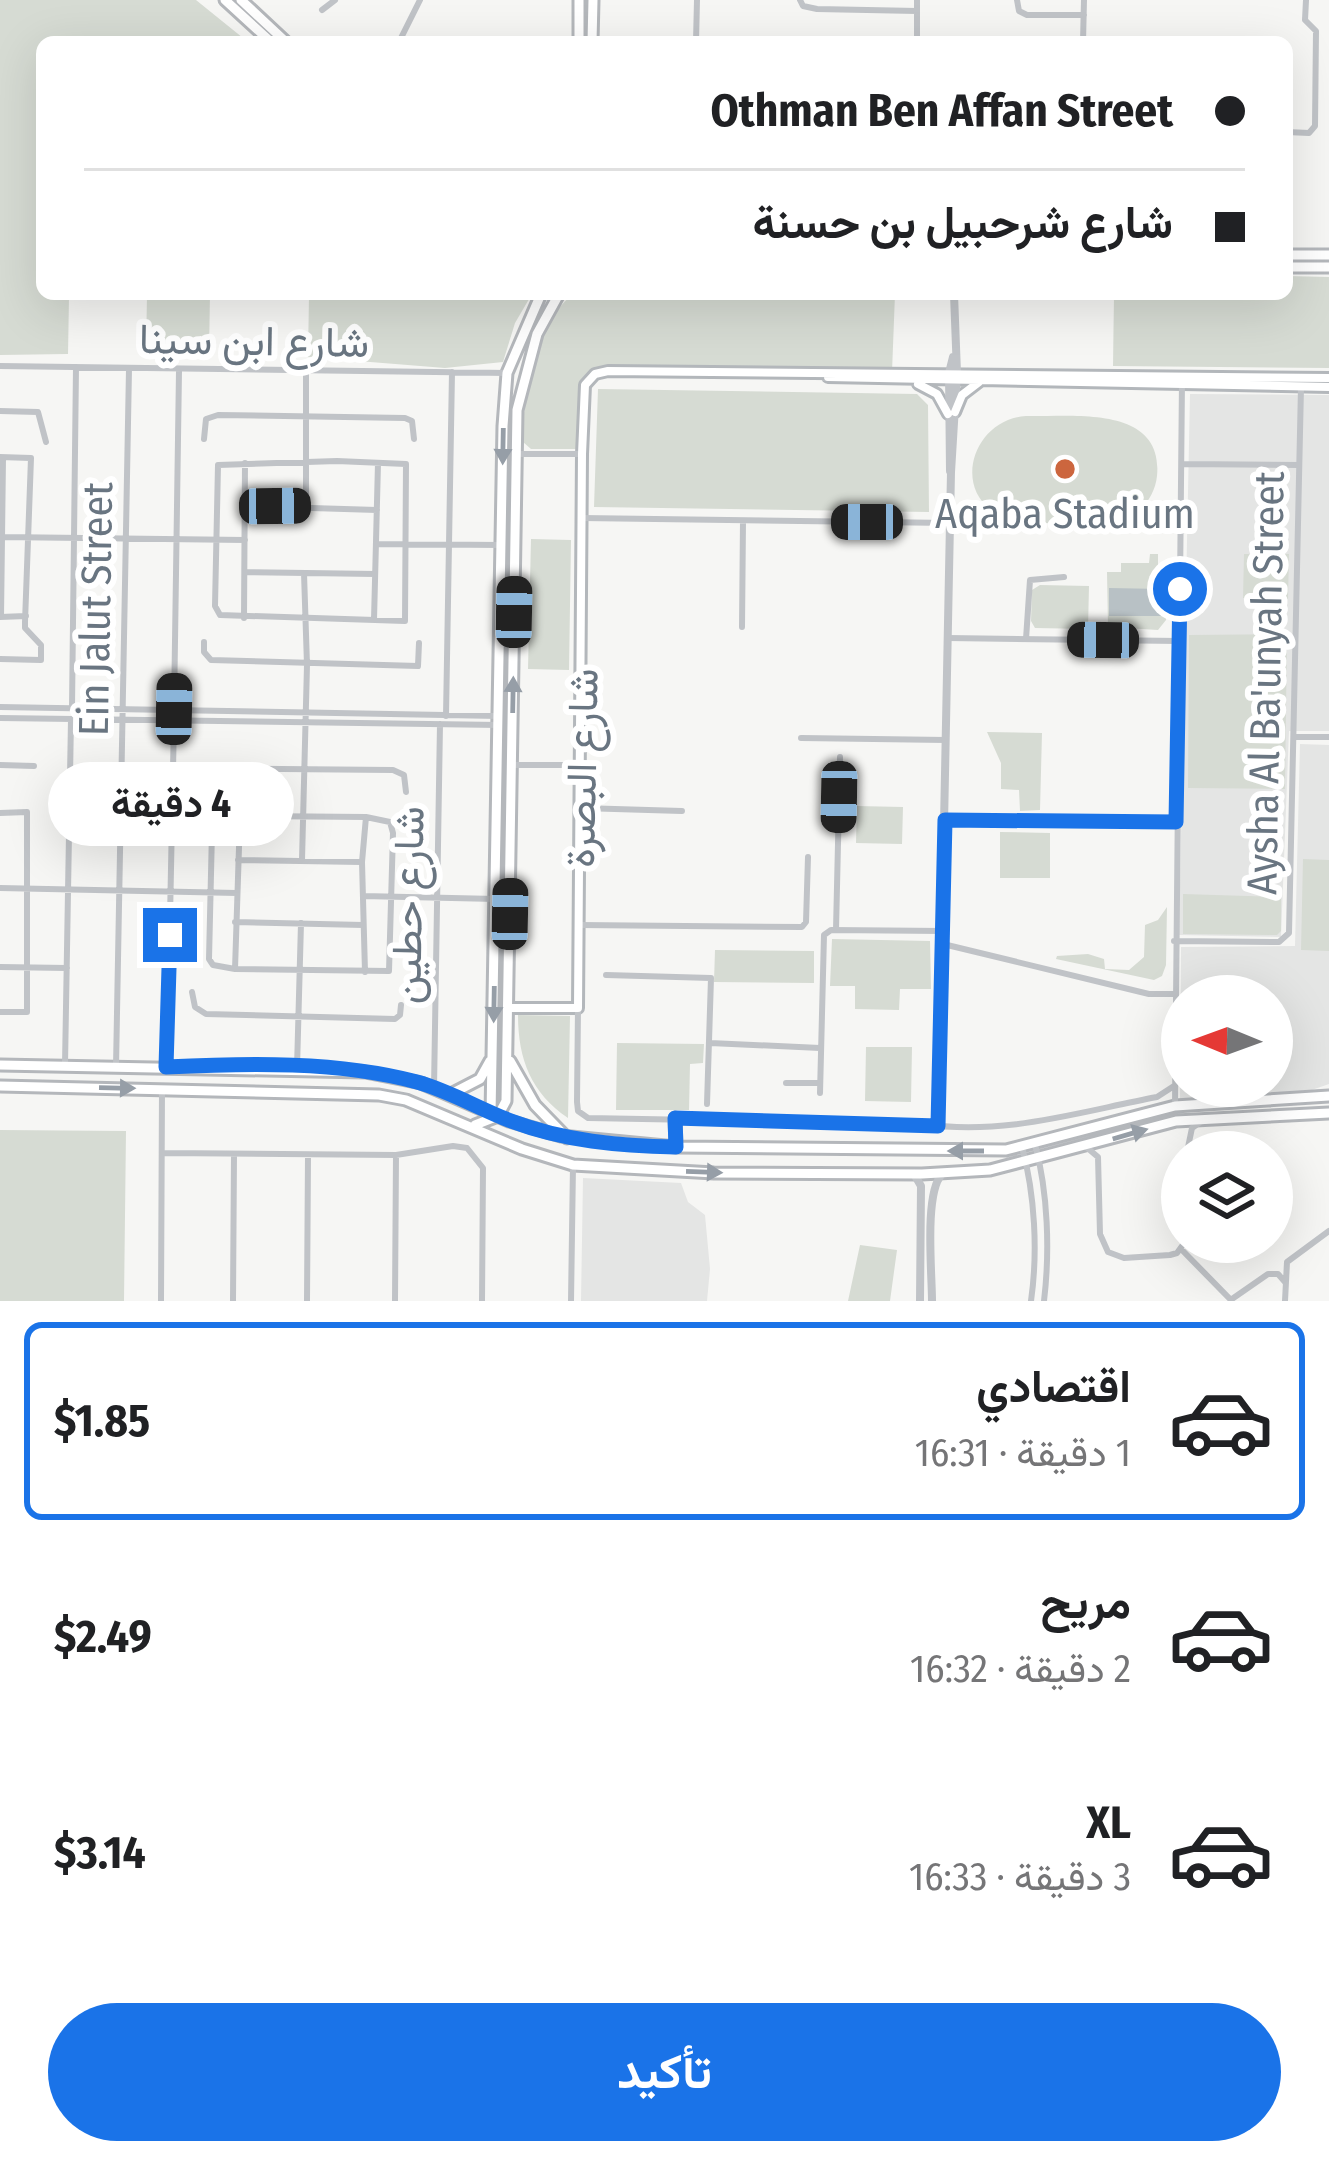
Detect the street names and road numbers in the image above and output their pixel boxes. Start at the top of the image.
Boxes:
street label: شارع ابن سينا [138,314,369,371]
street label: Aysha Al Ba'unyah Street [1237,471,1295,895]
street label: Ein Jalut Street [69,481,123,736]
street label: شارع البصرة [555,668,612,868]
street label: شارع حطين [381,806,438,1004]

